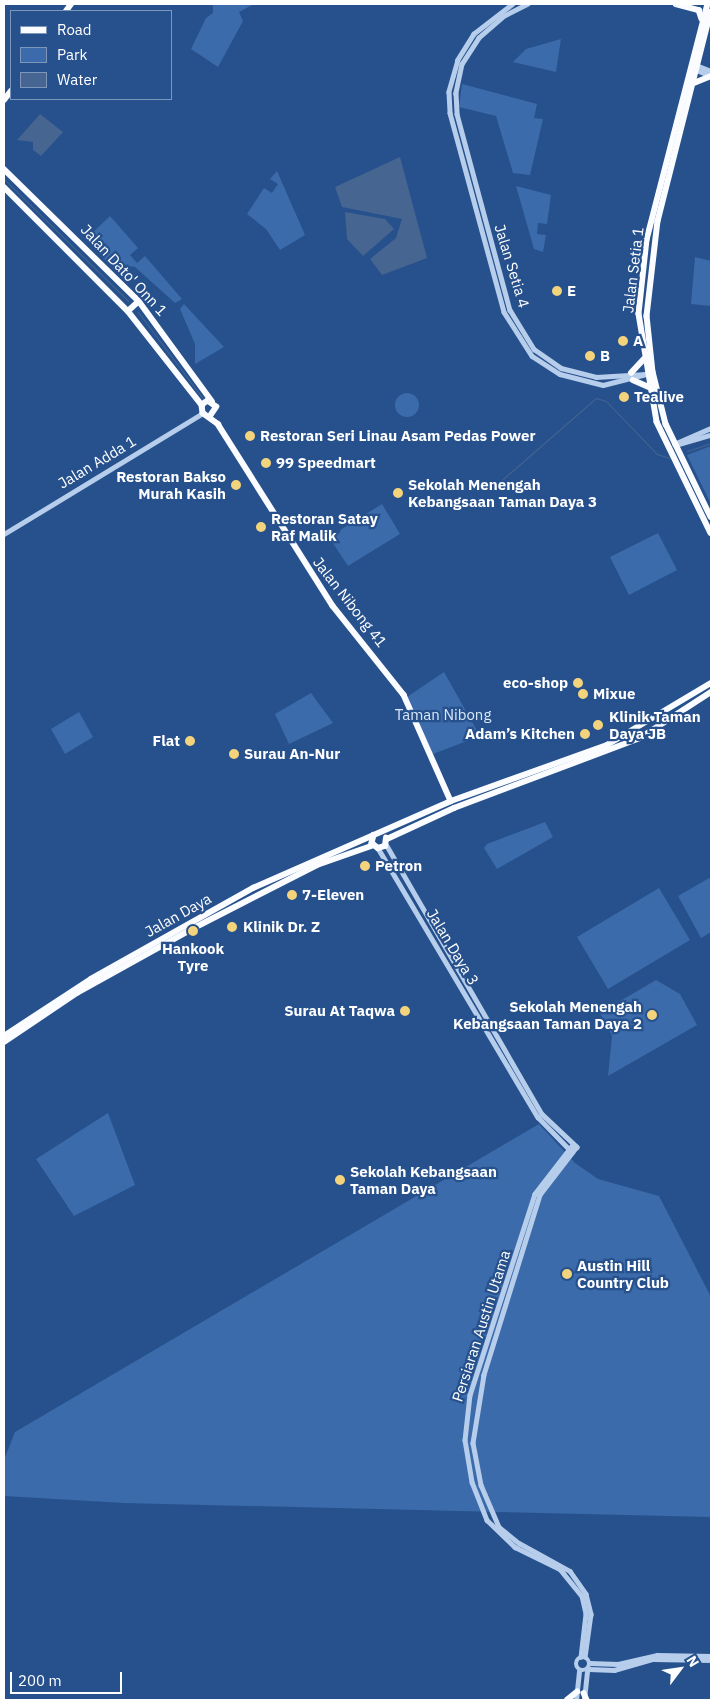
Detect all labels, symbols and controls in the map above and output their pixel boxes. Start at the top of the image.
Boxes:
legend [10,10,172,100]
text: Road [57,20,92,39]
text: Park [57,45,87,64]
text: Water [57,70,97,89]
street label: Jalan Dato' Onn 1 [77,221,171,319]
street label: Jalan Setia 4 [491,222,533,310]
street label: Jalan Setia 1 [619,226,647,314]
place label: E [567,282,576,300]
marker: E [551,285,563,297]
place label: A [633,332,643,350]
marker: A [617,335,629,347]
place label: B [600,347,610,365]
marker: B [584,350,596,362]
place label: Tealive [634,388,684,406]
marker: Tealive [618,391,630,403]
place label: Restoran Seri Linau Asam Pedas Power [260,427,535,445]
marker: Restoran Seri Linau Asam Pedas Power [244,430,256,442]
street label: Jalan Adda 1 [55,432,139,492]
place label: 99 Speedmart [276,454,376,472]
marker: 99 Speedmart [260,457,272,469]
place label: Restoran Bakso Murah Kasih [116,467,226,502]
place label: Sekolah Menengah Kebangsaan Taman Daya 3 [408,475,597,510]
marker: Restoran Bakso Murah Kasih [230,479,242,491]
marker: Sekolah Menengah Kebangsaan Taman Daya 3 [392,487,404,499]
place label: Restoran Satay Raf Malik [271,509,378,544]
marker: Restoran Satay Raf Malik [255,521,267,533]
street label: Jalan Nibong 41 [309,553,391,651]
place label: eco-shop [503,674,568,692]
marker: eco-shop [572,677,584,689]
place label: Mixue [593,685,635,703]
marker: Mixue [577,688,589,700]
park label: Taman Nibong [395,706,491,724]
place label: Klinik Taman Daya JB [609,707,701,742]
marker: Klinik Taman Daya JB [591,718,605,732]
place label: Adam’s Kitchen [465,725,575,743]
marker: Adam’s Kitchen [579,728,591,740]
place label: Flat [152,732,180,750]
marker: Flat [184,735,196,747]
place label: Surau An-Nur [244,745,340,763]
marker: Surau An-Nur [228,748,240,760]
place label: Petron [375,857,422,875]
marker: Petron [359,860,371,872]
place label: 7-Eleven [302,886,364,904]
street label: Jalan Daya [142,889,214,941]
marker: 7-Eleven [286,889,298,901]
street label: Jalan Daya 3 [423,906,483,988]
place label: Klinik Dr. Z [243,918,320,936]
marker: Klinik Dr. Z [225,920,239,934]
marker: Hankook Tyre [187,925,199,937]
place label: Hankook Tyre [162,939,224,974]
place label: Sekolah Menengah Kebangsaan Taman Daya 2 [453,997,642,1032]
place label: Surau At Taqwa [284,1002,395,1020]
marker: Surau At Taqwa [399,1005,411,1017]
marker: Sekolah Menengah Kebangsaan Taman Daya 2 [646,1009,658,1021]
place label: Sekolah Kebangsaan Taman Daya [350,1162,497,1197]
marker: Sekolah Kebangsaan Taman Daya [334,1174,346,1186]
street label: Persiaran Austin Utama [448,1248,514,1404]
place label: Austin Hill Country Club [577,1256,669,1291]
marker: Austin Hill Country Club [561,1268,573,1280]
north arrow [655,1644,705,1694]
text: N [683,1652,703,1670]
scale bar [12,1662,125,1694]
text: 200 m [18,1671,62,1690]

